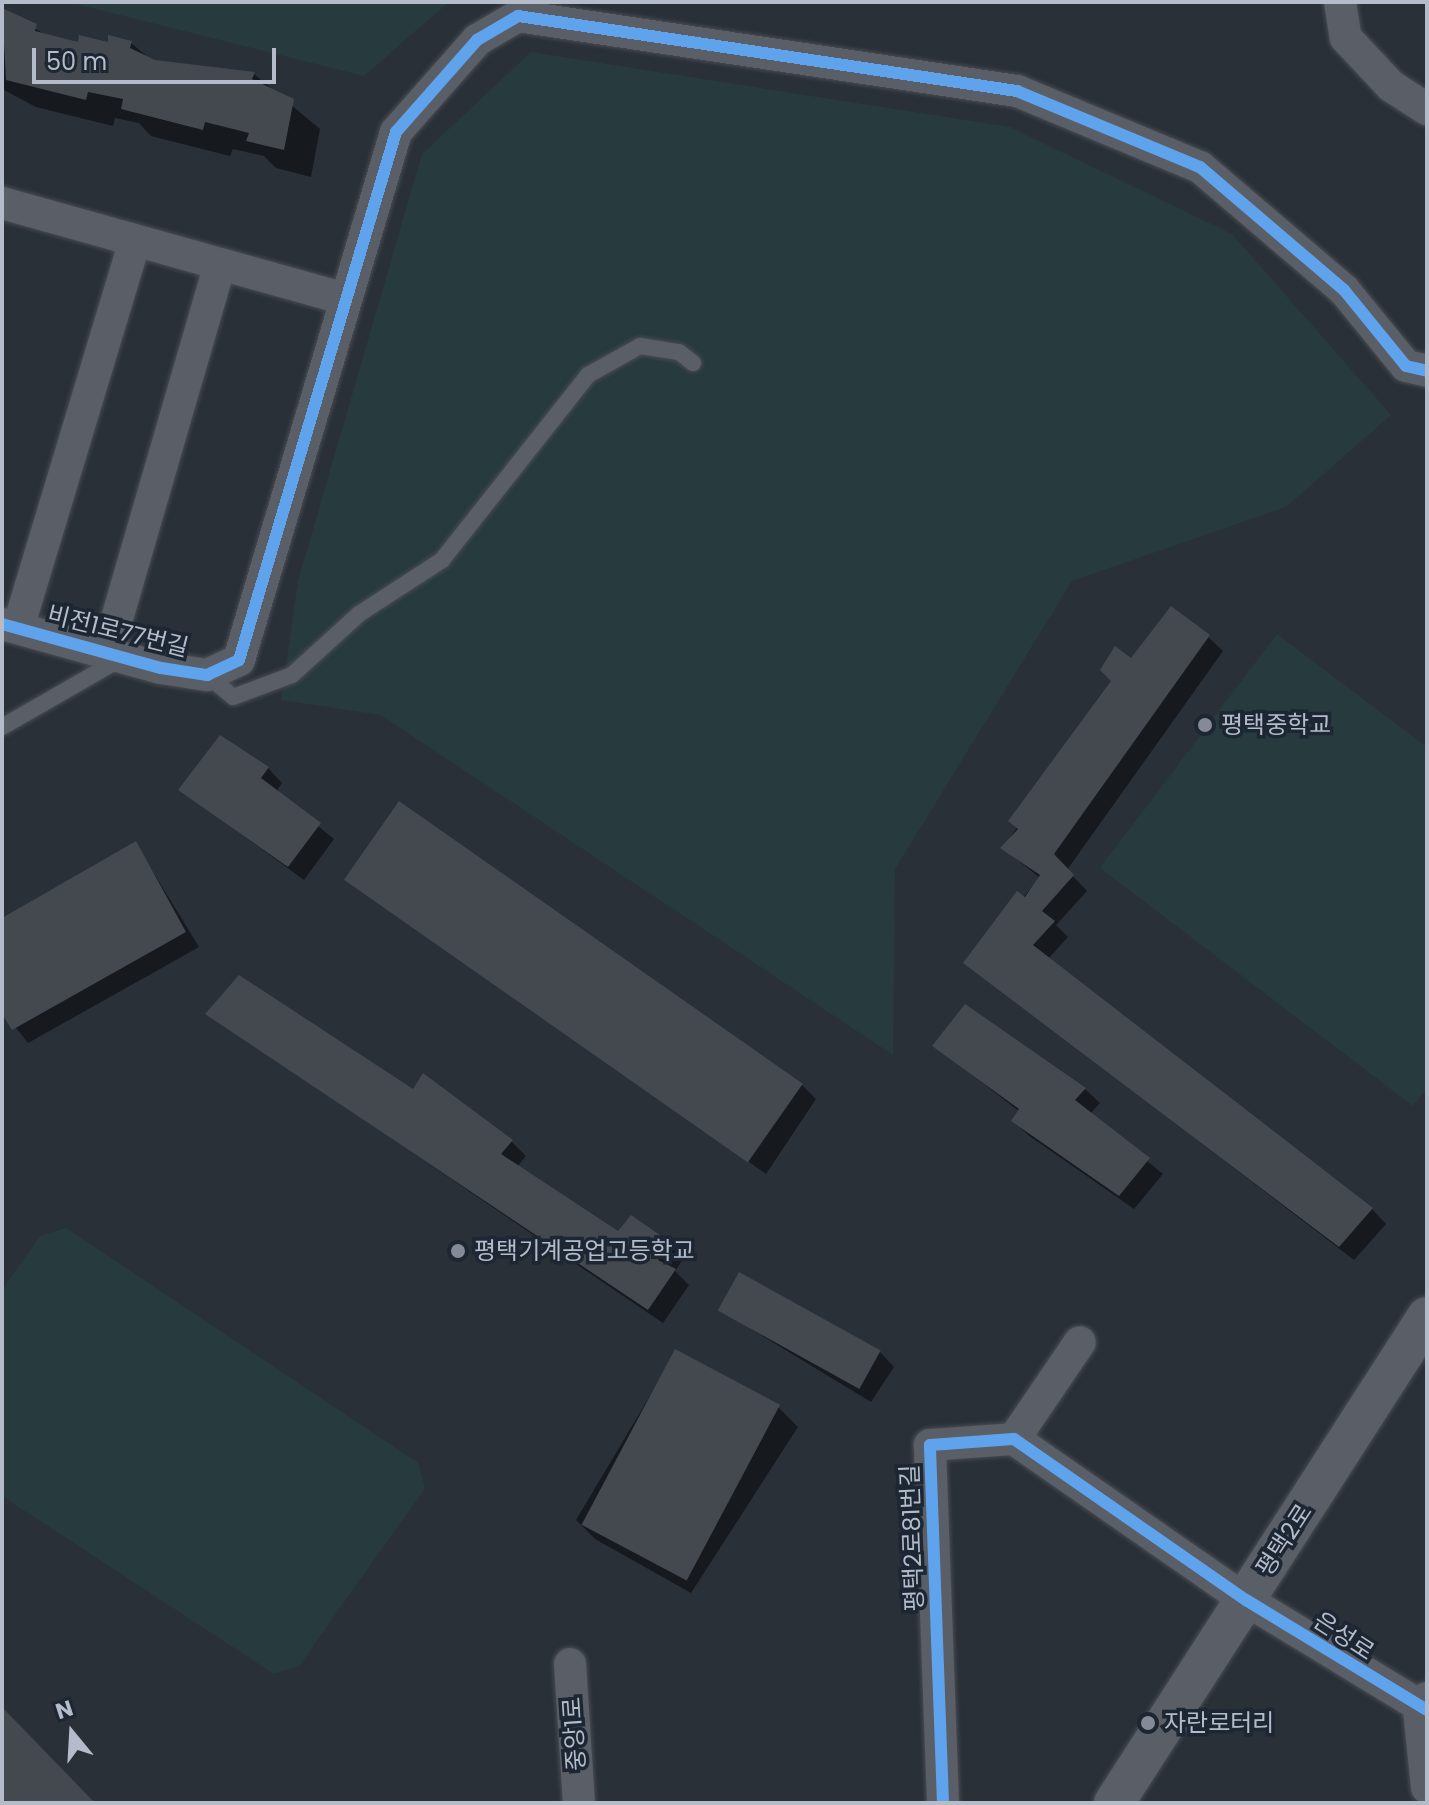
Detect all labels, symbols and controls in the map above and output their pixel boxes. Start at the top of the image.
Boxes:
scale bar [36,32,280,82]
text: 50 m [46,45,107,78]
street label: 비전1로77번길 [45,600,191,662]
place label: 평택중학교 [1221,711,1331,739]
marker: 평택중학교 [1196,716,1214,734]
place label: 평택기계공업고등학교 [474,1237,695,1265]
marker: 평택기계공업고등학교 [449,1242,467,1260]
street label: 평택2로81번길 [895,1464,929,1612]
street label: 평택2로 [1250,1499,1318,1581]
street label: 은성로 [1308,1606,1380,1666]
text: N [52,1692,77,1727]
north arrow [32,1693,112,1773]
street label: 중앙1로 [557,1696,591,1772]
place label: 자란로터리 [1164,1709,1274,1737]
marker: 자란로터리 [1139,1714,1157,1732]

